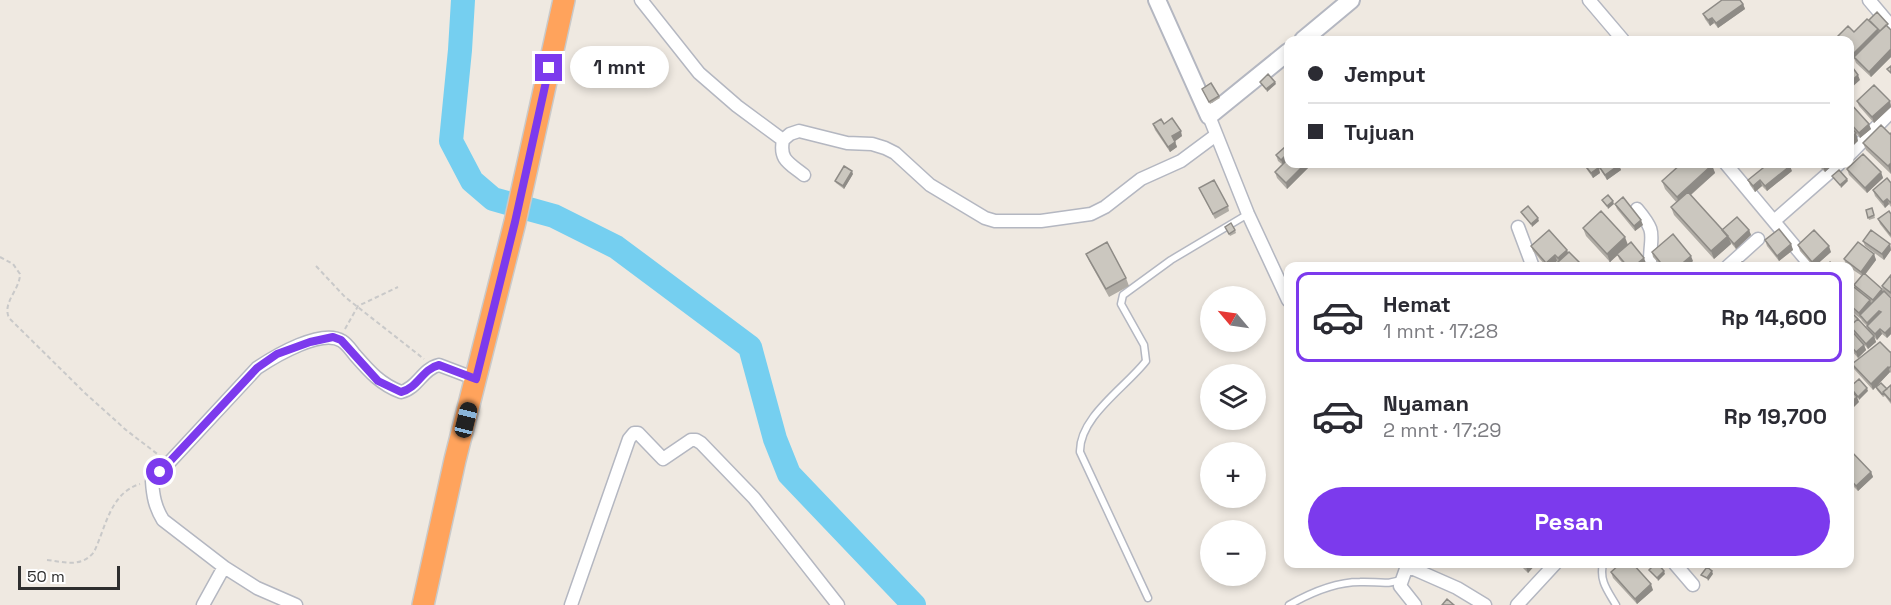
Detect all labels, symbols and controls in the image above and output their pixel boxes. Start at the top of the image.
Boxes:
callout: 1 mnt [570,47,669,89]
route end [535,54,562,81]
text: 1 mnt [593,54,646,80]
text: Jemput [1344,60,1426,88]
text: Tujuan [1344,118,1415,146]
north arrow [1200,286,1266,352]
map controls [1200,286,1266,586]
icon: car [1311,290,1365,344]
text: Hemat [1383,290,1451,318]
text: Rp 14,600 [1721,303,1827,331]
text: 1 mnt · 17:28 [1383,318,1498,344]
button: layers [1200,364,1266,430]
icon: car [1311,389,1365,443]
text: Nyaman [1383,389,1469,417]
car [453,400,479,440]
text: Rp 19,700 [1724,402,1827,430]
text: 2 mnt · 17:29 [1383,417,1502,443]
button: + [1200,442,1266,508]
route start [146,458,173,485]
button: Pesan [1308,487,1830,556]
button: − [1200,520,1266,586]
scale bar [18,563,120,590]
text: 50 m [27,566,65,587]

